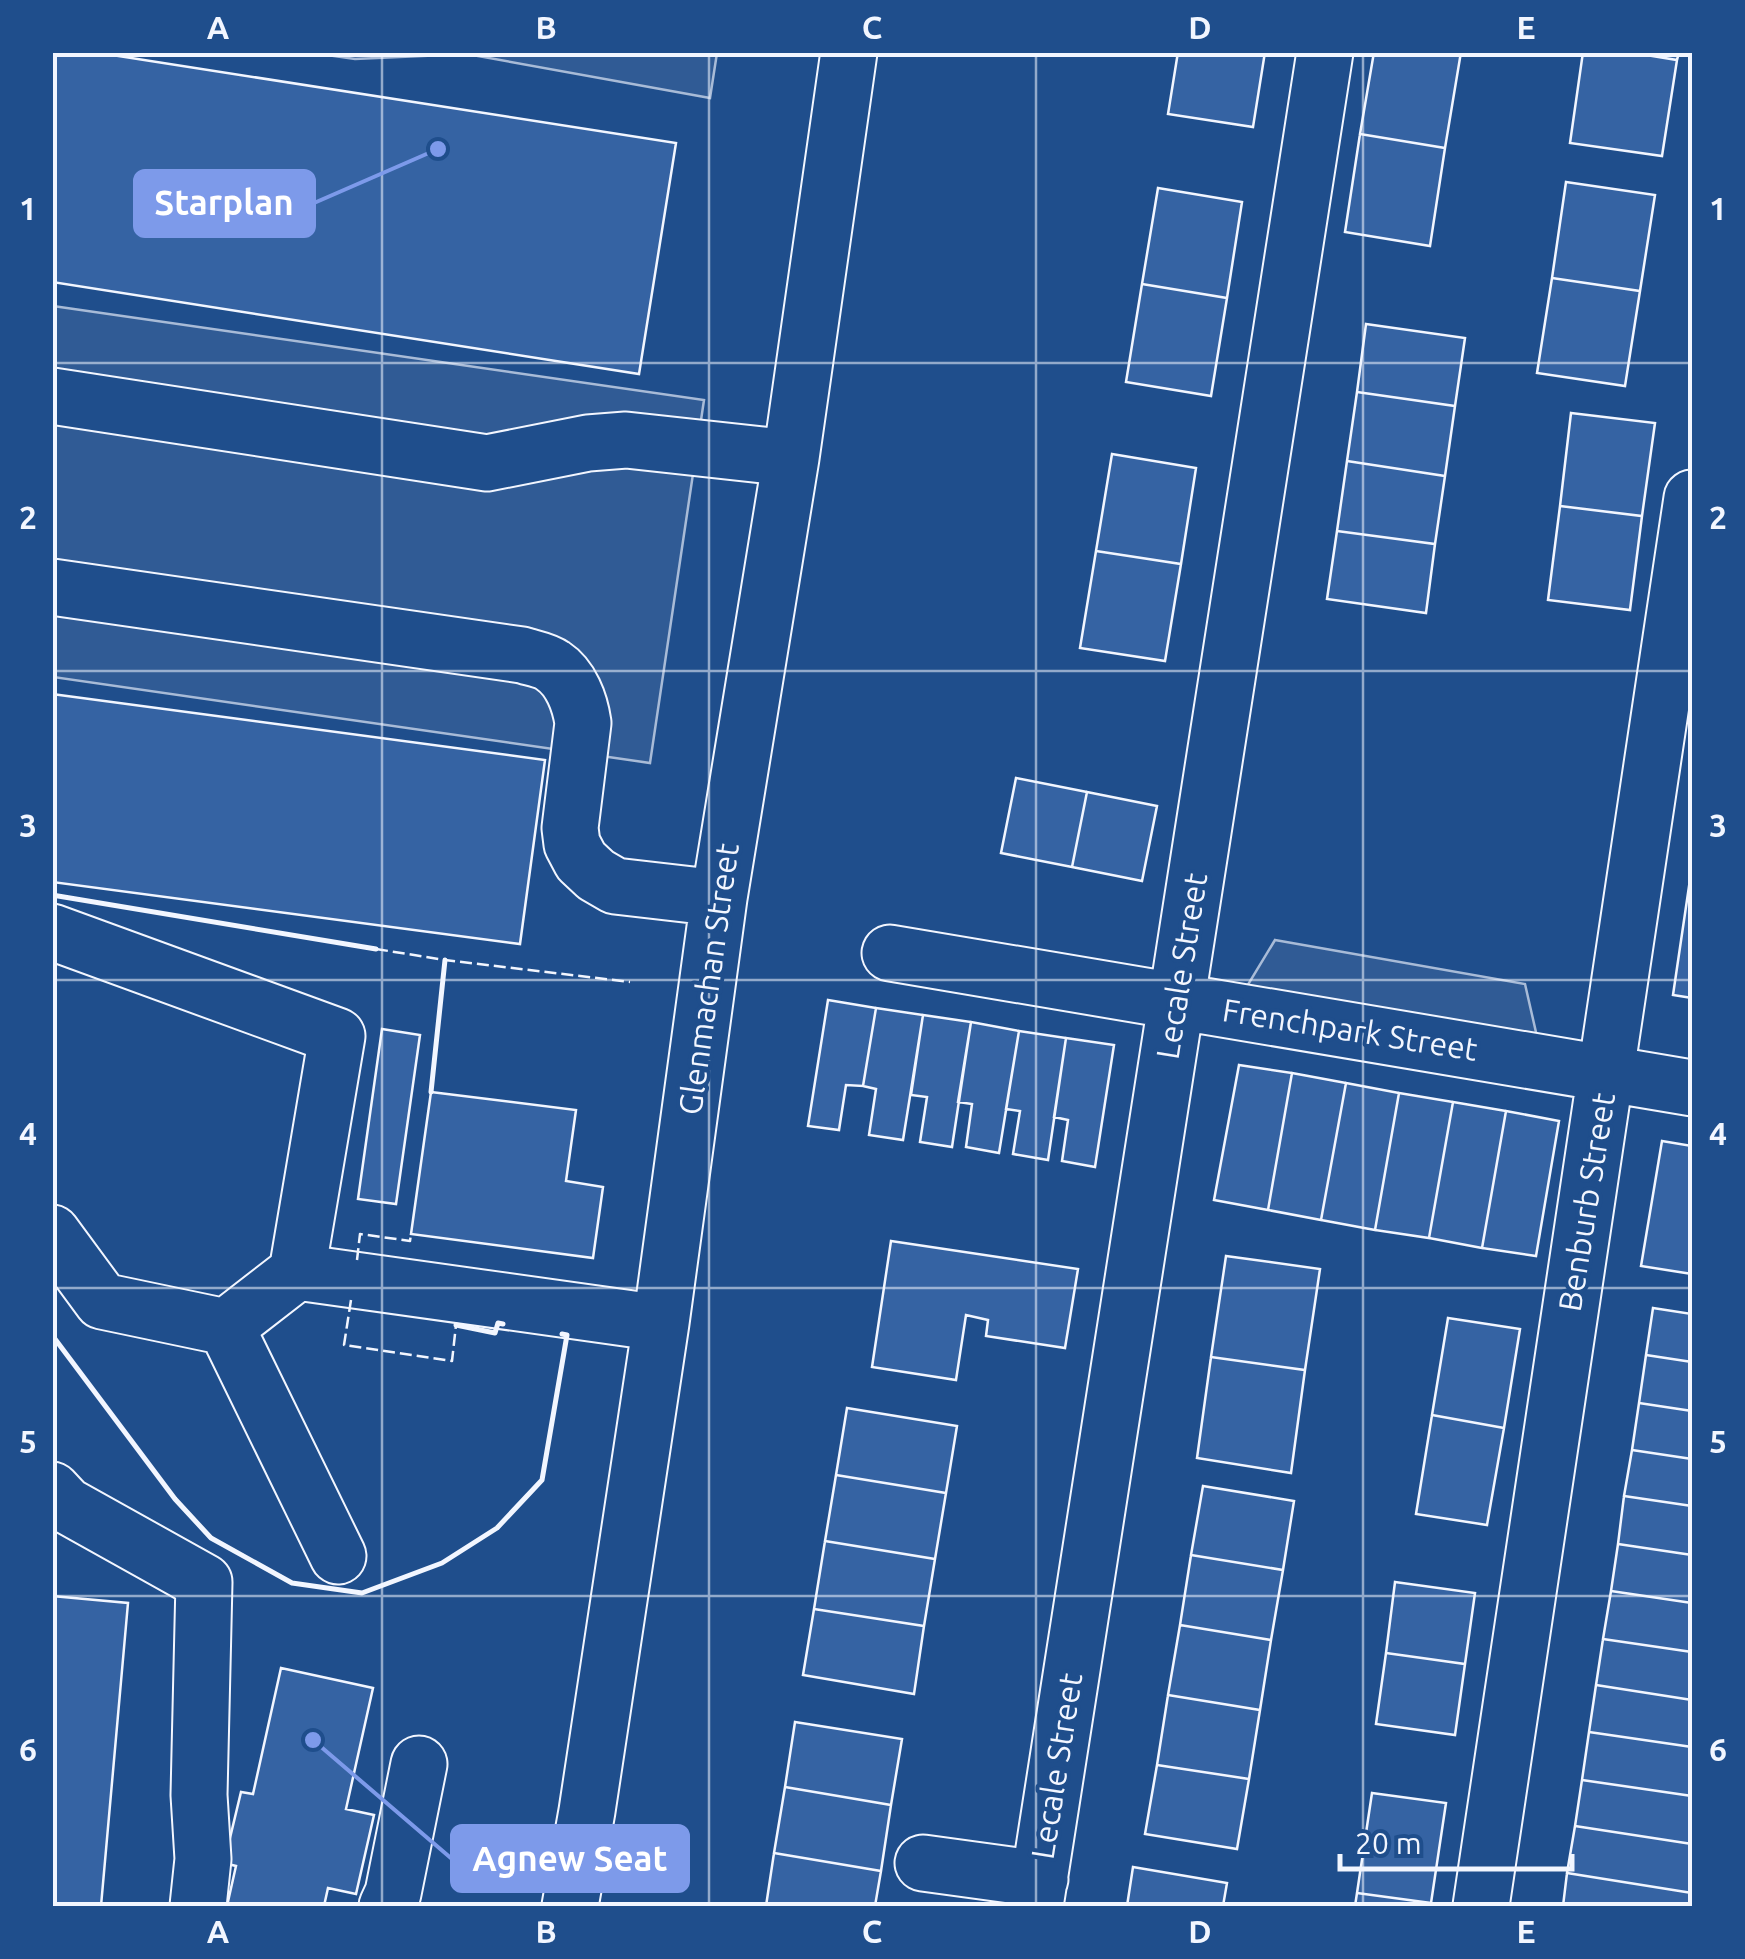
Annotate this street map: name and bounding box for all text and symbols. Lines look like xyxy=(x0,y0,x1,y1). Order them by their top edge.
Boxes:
text: A xyxy=(207,9,230,45)
text: B xyxy=(535,9,557,45)
text: C xyxy=(862,9,882,45)
text: D xyxy=(1188,9,1212,45)
text: E xyxy=(1516,9,1536,45)
callout: Starplan xyxy=(135,171,314,236)
text: Starplan xyxy=(154,182,294,222)
text: 1 xyxy=(19,190,37,226)
text: 1 xyxy=(1709,190,1727,226)
text: 2 xyxy=(19,499,37,535)
text: 2 xyxy=(1709,499,1727,535)
text: 3 xyxy=(19,807,37,843)
text: 3 xyxy=(1709,807,1727,843)
street label: Glenmachan Street xyxy=(671,840,745,1117)
street label: Lecale Street xyxy=(1149,870,1214,1061)
street label: Frenchpark Street xyxy=(1220,991,1481,1067)
street label: Benburb Street xyxy=(1551,1090,1621,1314)
text: 4 xyxy=(19,1115,37,1151)
text: 4 xyxy=(1709,1115,1727,1151)
text: 5 xyxy=(19,1423,37,1459)
text: 5 xyxy=(1709,1423,1727,1459)
street label: Lecale Street xyxy=(1024,1670,1089,1861)
text: 6 xyxy=(19,1731,37,1767)
text: 6 xyxy=(1709,1731,1727,1767)
scale bar xyxy=(1340,1809,1572,1871)
callout: Agnew Seat xyxy=(452,1826,688,1891)
text: 20 m xyxy=(1355,1826,1422,1860)
text: Agnew Seat xyxy=(472,1838,668,1878)
text: A xyxy=(207,1913,230,1949)
text: B xyxy=(535,1913,557,1949)
text: C xyxy=(862,1913,882,1949)
text: D xyxy=(1188,1913,1212,1949)
text: E xyxy=(1516,1913,1536,1949)

